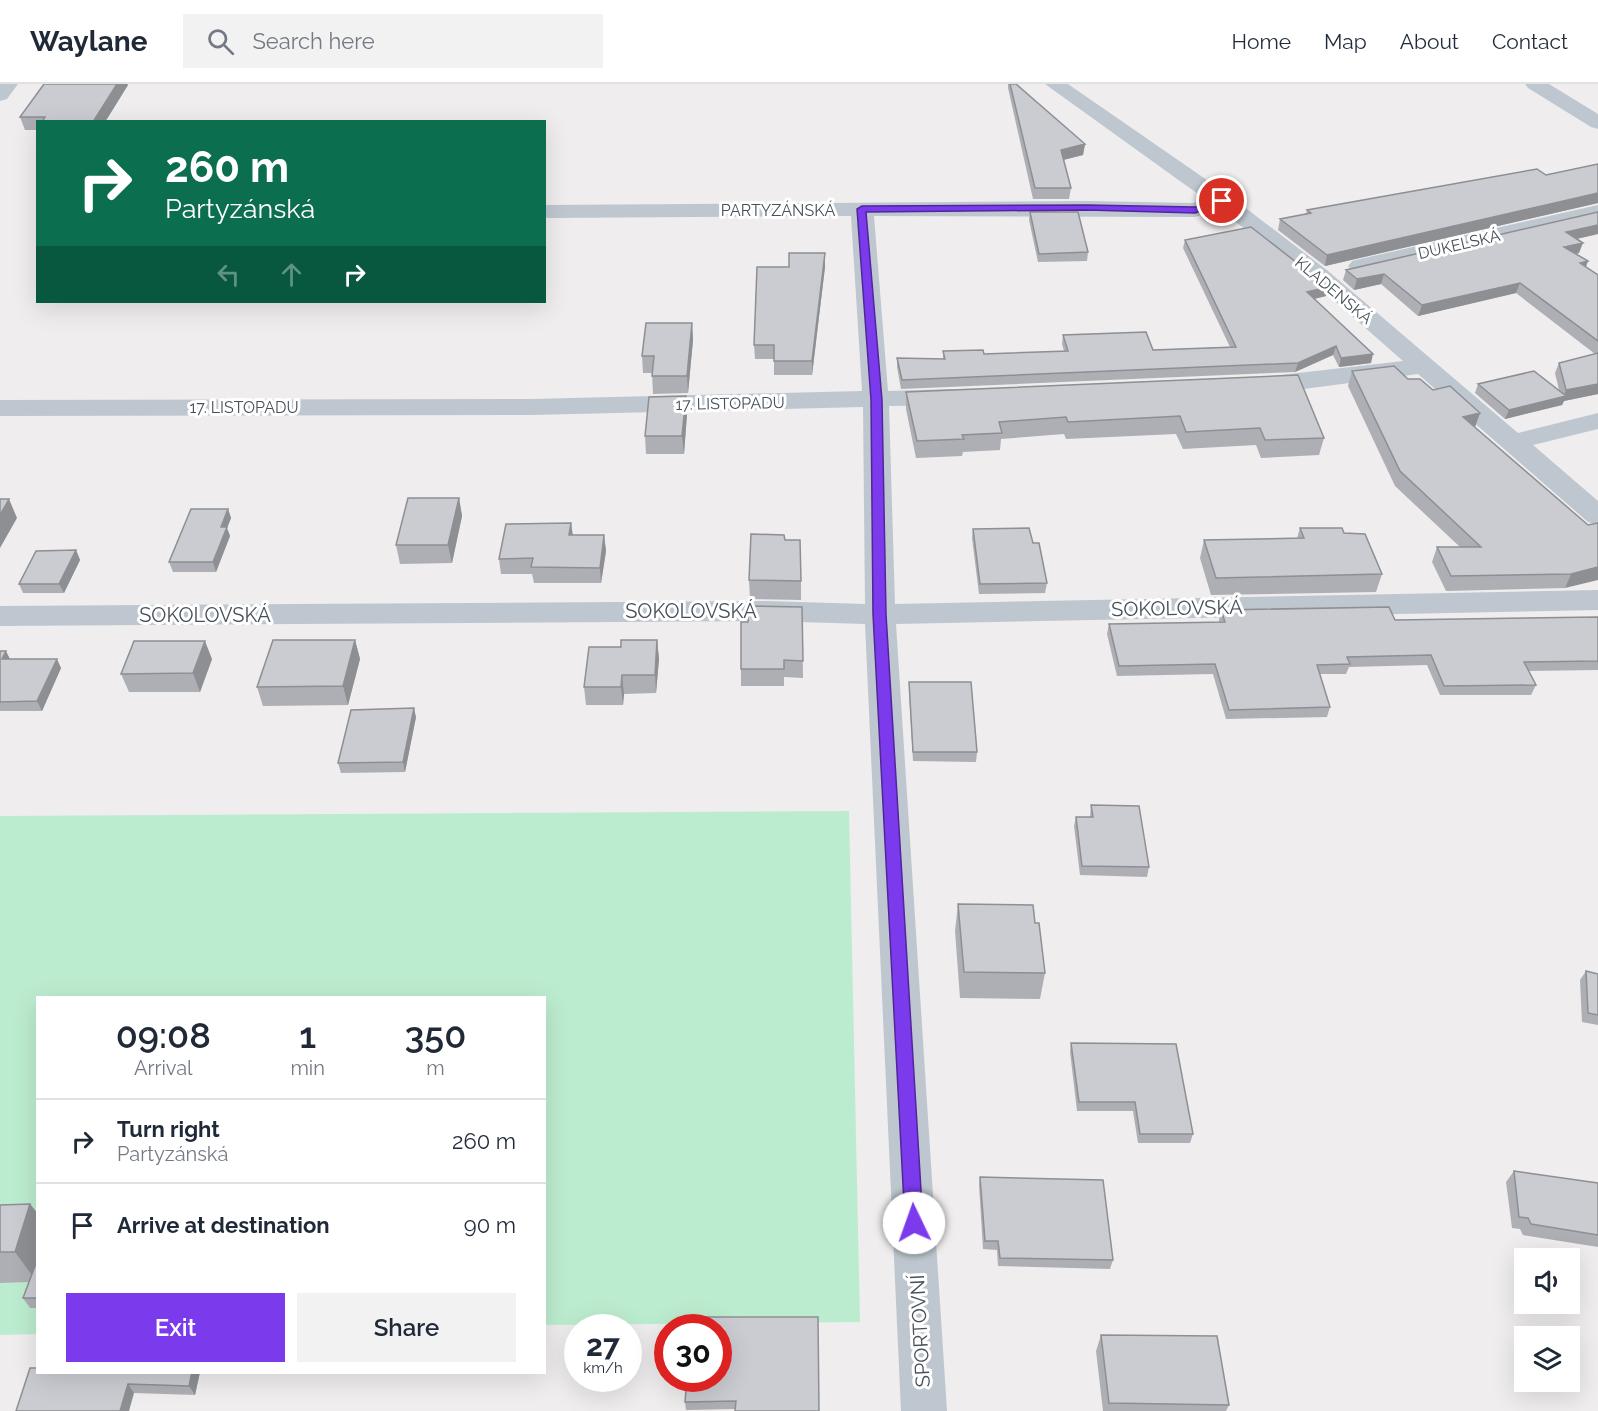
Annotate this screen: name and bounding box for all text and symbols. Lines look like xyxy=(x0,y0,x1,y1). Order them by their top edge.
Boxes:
search box xyxy=(183,14,603,68)
text: Waylane xyxy=(30,25,147,58)
icon: search xyxy=(204,25,237,58)
text: Search here xyxy=(252,28,375,54)
text: Home xyxy=(1232,29,1291,54)
text: Map xyxy=(1324,29,1367,54)
text: About xyxy=(1400,29,1459,54)
text: Contact xyxy=(1492,29,1568,54)
text: 260 m xyxy=(165,143,289,192)
icon: right xyxy=(66,144,144,222)
pin xyxy=(1196,175,1247,226)
icon: arrive xyxy=(1205,184,1238,217)
text: Partyzánská xyxy=(165,193,315,224)
street label: PARTYZÁNSKÁ xyxy=(721,200,835,220)
street label: DUKELSKÁ xyxy=(1416,225,1502,263)
street label: KLADENSKÁ xyxy=(1291,252,1377,328)
icon: left xyxy=(212,258,245,291)
icon: ahead xyxy=(275,258,308,291)
icon: right xyxy=(338,258,371,291)
street label: 17. LISTOPADU xyxy=(675,393,785,414)
street label: 17. LISTOPADU xyxy=(189,398,299,417)
street label: SOKOLOVSKÁ xyxy=(1111,595,1243,621)
street label: SOKOLOVSKÁ xyxy=(625,599,757,623)
street label: SOKOLOVSKÁ xyxy=(139,603,271,627)
text: 09:08 xyxy=(116,1014,211,1056)
text: 1 xyxy=(299,1014,316,1056)
text: 350 xyxy=(405,1014,466,1056)
text: Arrival xyxy=(134,1056,193,1080)
text: min xyxy=(290,1056,325,1080)
text: m xyxy=(426,1056,445,1080)
text: Turn right xyxy=(117,1116,220,1142)
icon: right xyxy=(66,1125,99,1158)
text: 260 m xyxy=(452,1128,516,1154)
text: Partyzánská xyxy=(117,1142,228,1166)
position arrow xyxy=(882,1191,946,1255)
icon: arrive xyxy=(66,1209,99,1242)
text: Arrive at destination xyxy=(117,1212,330,1238)
text: 90 m xyxy=(464,1212,516,1238)
map controls xyxy=(1514,1248,1580,1392)
button: sound xyxy=(1514,1248,1580,1314)
street label: SPORTOVNÍ xyxy=(905,1274,935,1388)
button: Exit xyxy=(66,1293,285,1362)
button: Share xyxy=(297,1293,516,1362)
speed limit sign: 30 xyxy=(654,1314,732,1392)
button: layers xyxy=(1514,1326,1580,1392)
text: 27 xyxy=(586,1328,620,1363)
text: km/h xyxy=(583,1359,623,1377)

